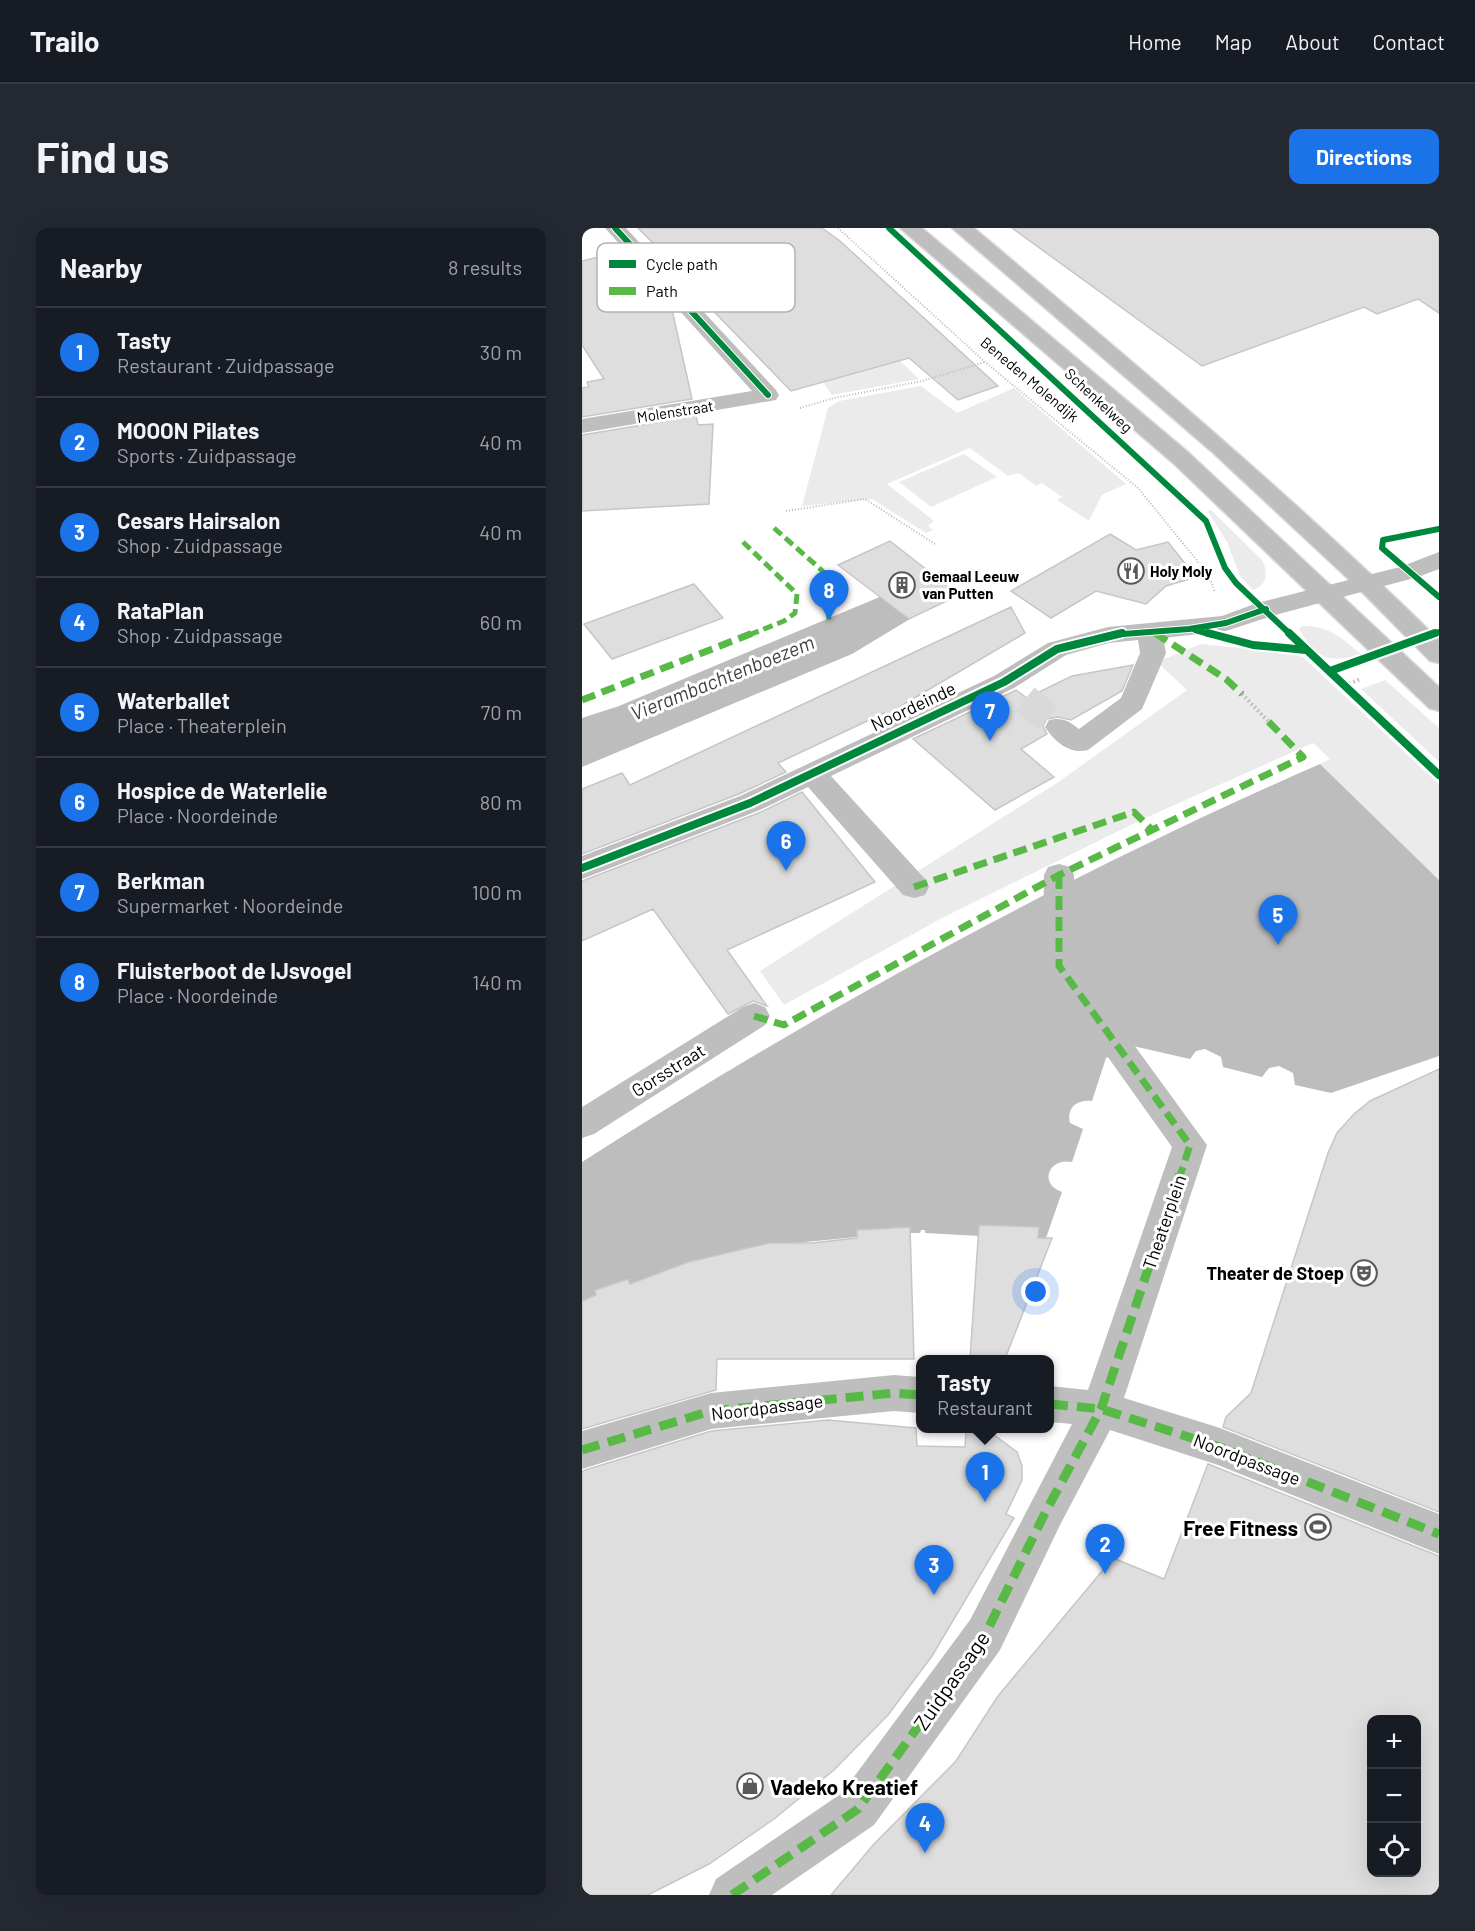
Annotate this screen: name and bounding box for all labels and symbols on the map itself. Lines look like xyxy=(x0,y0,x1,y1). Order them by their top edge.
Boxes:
legend xyxy=(597,243,795,312)
text: Cycle path xyxy=(646,254,718,273)
text: Path xyxy=(646,281,678,300)
street label: Beneden Molendijk xyxy=(977,333,1083,425)
street label: Schenkelweg xyxy=(1061,364,1137,436)
street label: Molenstraat xyxy=(635,396,715,426)
restaurant icon: Holy Moly xyxy=(1116,556,1146,586)
place label: Holy Moly xyxy=(1150,562,1213,580)
place label: Gemaal Leeuw van Putten xyxy=(922,567,1020,602)
pin: 8 xyxy=(810,570,848,620)
building icon: Gemaal Leeuw van Putten xyxy=(887,570,917,600)
water label: Vierambachtenboezem xyxy=(627,629,817,725)
street label: Noordeinde xyxy=(867,677,959,735)
pin: 7 xyxy=(970,692,1010,741)
pin: 6 xyxy=(766,822,806,871)
pin: 5 xyxy=(1258,896,1298,945)
street label: Gorsstraat xyxy=(627,1039,709,1101)
street label: Theaterplein xyxy=(1138,1172,1190,1272)
theatre icon: Theater de Stoep xyxy=(1349,1258,1379,1288)
place label: Theater de Stoep xyxy=(1206,1262,1344,1284)
your location xyxy=(1021,1277,1050,1306)
street label: Noordpassage xyxy=(710,1389,824,1425)
street label: Noordpassage xyxy=(1190,1429,1304,1489)
pin: 1 xyxy=(966,1452,1004,1502)
sports icon: Free Fitness xyxy=(1303,1512,1333,1542)
place label: Free Fitness xyxy=(1183,1515,1298,1540)
pin: 2 xyxy=(1086,1524,1124,1574)
pin: 3 xyxy=(914,1546,954,1595)
street label: Zuidpassage xyxy=(908,1626,994,1734)
shop icon: Vadeko Kreatief xyxy=(735,1771,765,1801)
place label: Vadeko Kreatief xyxy=(770,1774,918,1799)
pin: 4 xyxy=(906,1804,944,1853)

